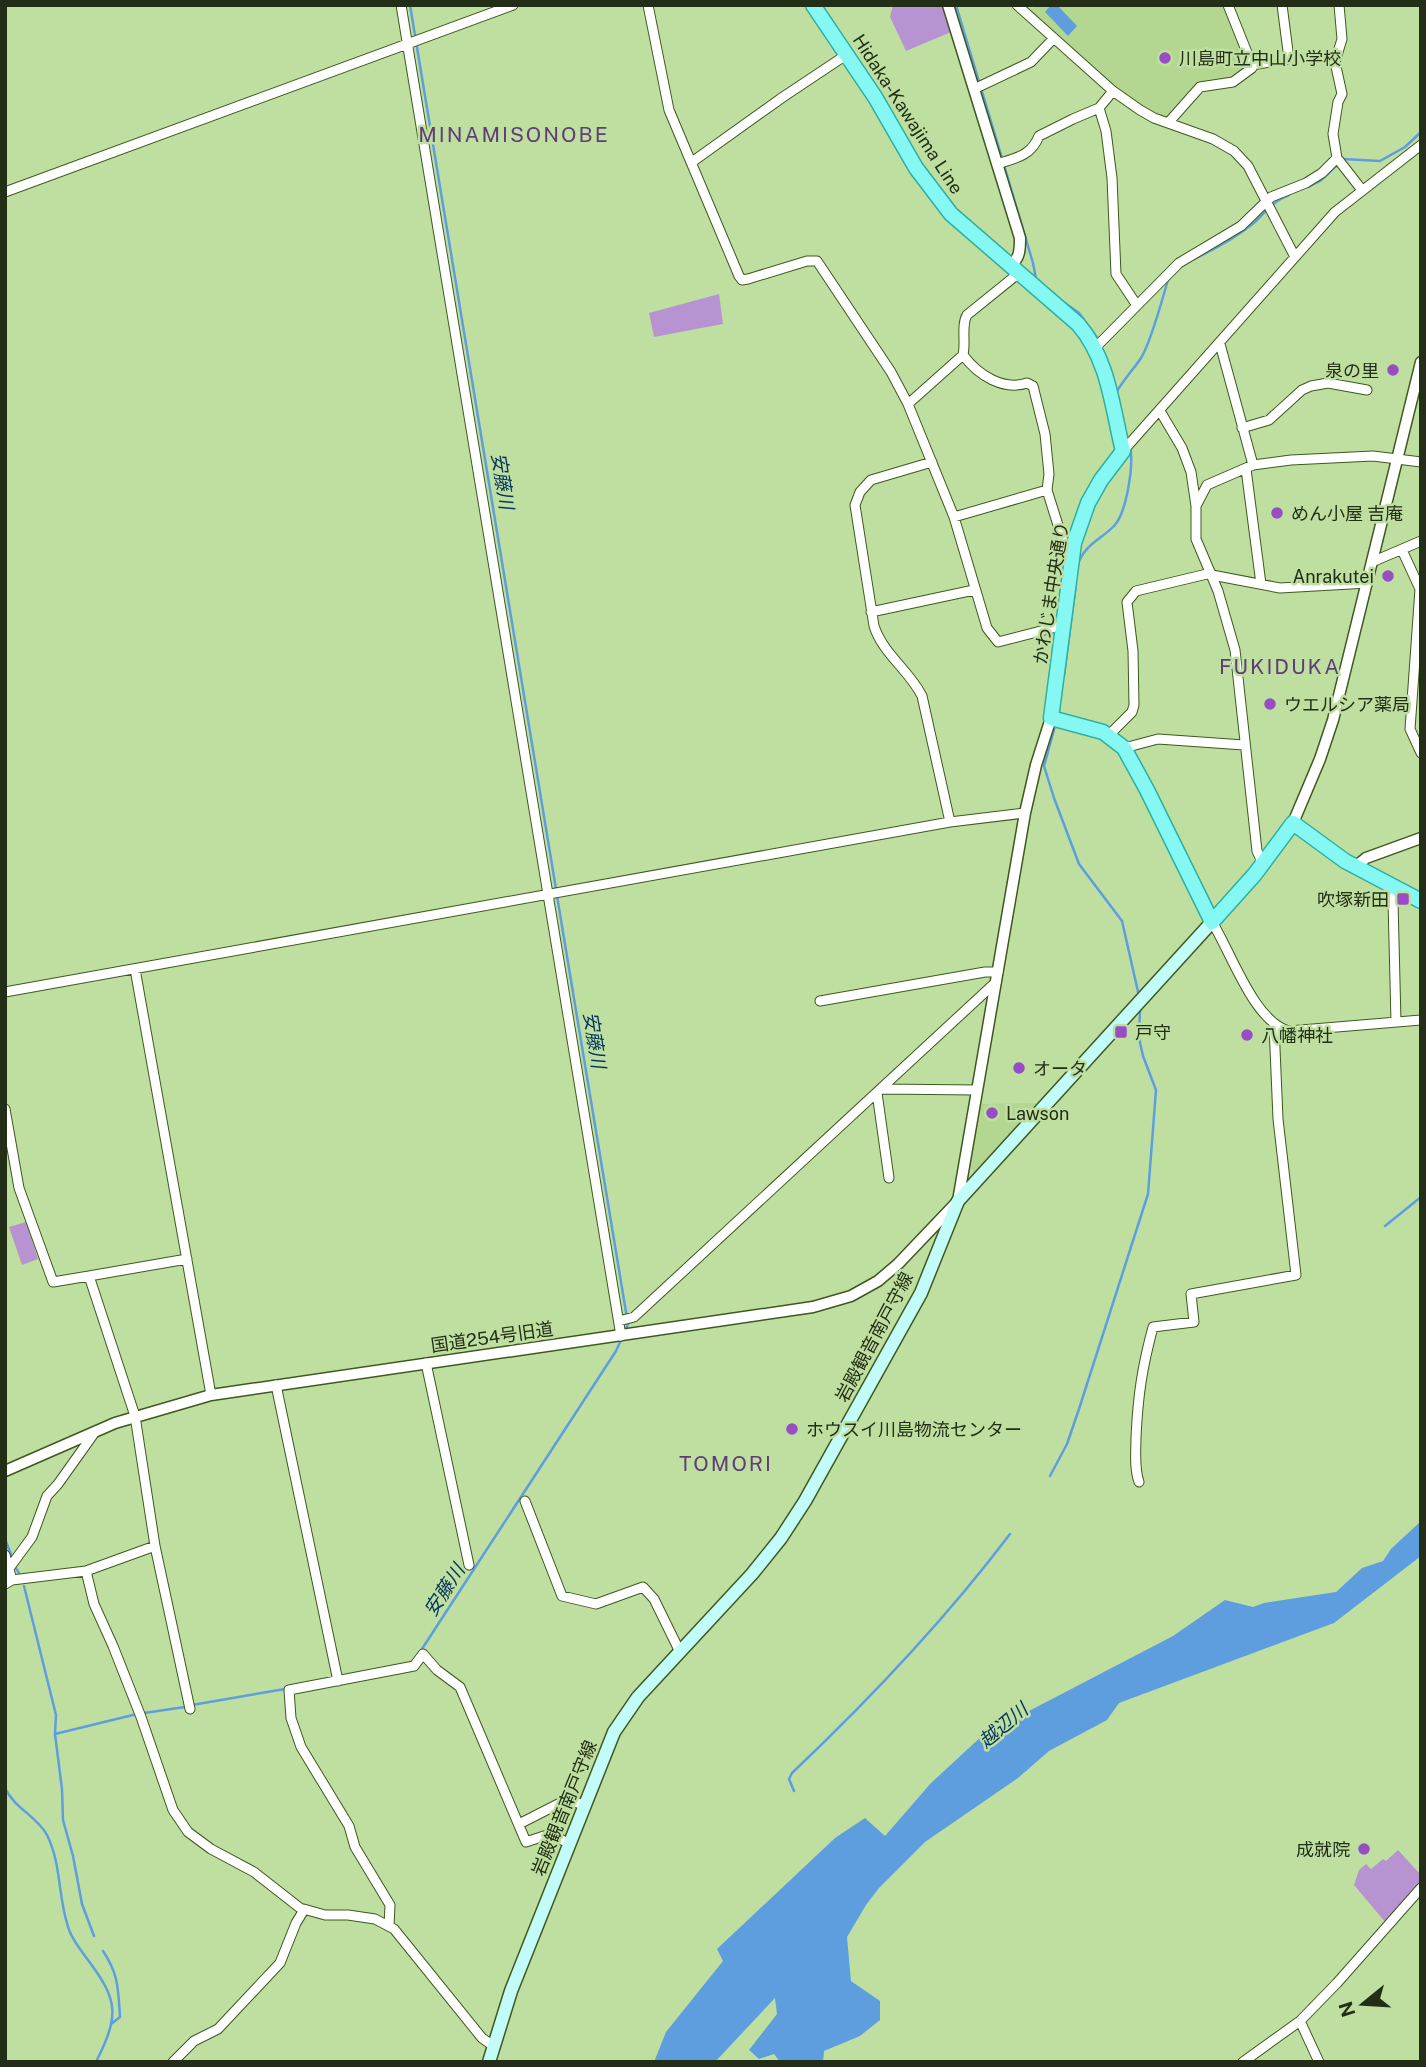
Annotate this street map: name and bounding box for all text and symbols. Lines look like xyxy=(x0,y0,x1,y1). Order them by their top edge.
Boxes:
street label: Hidaka-Kawajima Line xyxy=(849,30,967,198)
place label: 川島町立中山小学校 xyxy=(1179,48,1341,69)
marker: 川島町立中山小学校 xyxy=(1157,50,1173,66)
district label: MINAMISONOBE xyxy=(418,122,610,147)
place label: 泉の里 xyxy=(1325,360,1379,381)
marker: 泉の里 xyxy=(1385,362,1401,378)
water label: 安藤川 xyxy=(488,451,519,513)
place label: めん小屋 吉庵 xyxy=(1291,503,1403,524)
marker: めん小屋 吉庵 xyxy=(1269,505,1285,521)
street label: かわじま中央通り xyxy=(1029,520,1073,666)
place label: Anrakutei xyxy=(1292,566,1374,587)
marker: Anrakutei xyxy=(1380,568,1396,584)
district label: FUKIDUKA xyxy=(1219,654,1341,679)
place label: ウエルシア薬局 xyxy=(1284,694,1410,715)
marker: ウエルシア薬局 xyxy=(1262,696,1278,712)
place label: 吹塚新田 xyxy=(1317,889,1389,910)
marker: 吹塚新田 xyxy=(1395,891,1411,907)
water label: 安藤川 xyxy=(580,1010,611,1072)
place label: 戸守 xyxy=(1135,1022,1171,1043)
marker: 戸守 xyxy=(1113,1024,1129,1040)
place label: 八幡神社 xyxy=(1261,1025,1333,1046)
marker: 八幡神社 xyxy=(1239,1027,1255,1043)
place label: オータ xyxy=(1033,1058,1087,1079)
marker: オータ xyxy=(1011,1060,1027,1076)
place label: Lawson xyxy=(1006,1103,1069,1124)
marker: Lawson xyxy=(984,1105,1000,1121)
street label: 岩殿観音南戸守線 xyxy=(831,1268,917,1406)
street label: 国道254号旧道 xyxy=(429,1318,555,1356)
place label: ホウスイ川島物流センター xyxy=(806,1419,1022,1440)
marker: ホウスイ川島物流センター xyxy=(784,1421,800,1437)
district label: TOMORI xyxy=(679,1451,773,1476)
water label: 安藤川 xyxy=(419,1558,470,1620)
water label: 越辺川 xyxy=(974,1697,1033,1752)
street label: 岩殿観音南戸守線 xyxy=(527,1737,601,1879)
place label: 成就院 xyxy=(1296,1839,1350,1860)
marker: 成就院 xyxy=(1356,1841,1372,1857)
north arrow xyxy=(1328,1969,1398,2039)
text: N xyxy=(1334,1999,1360,2020)

